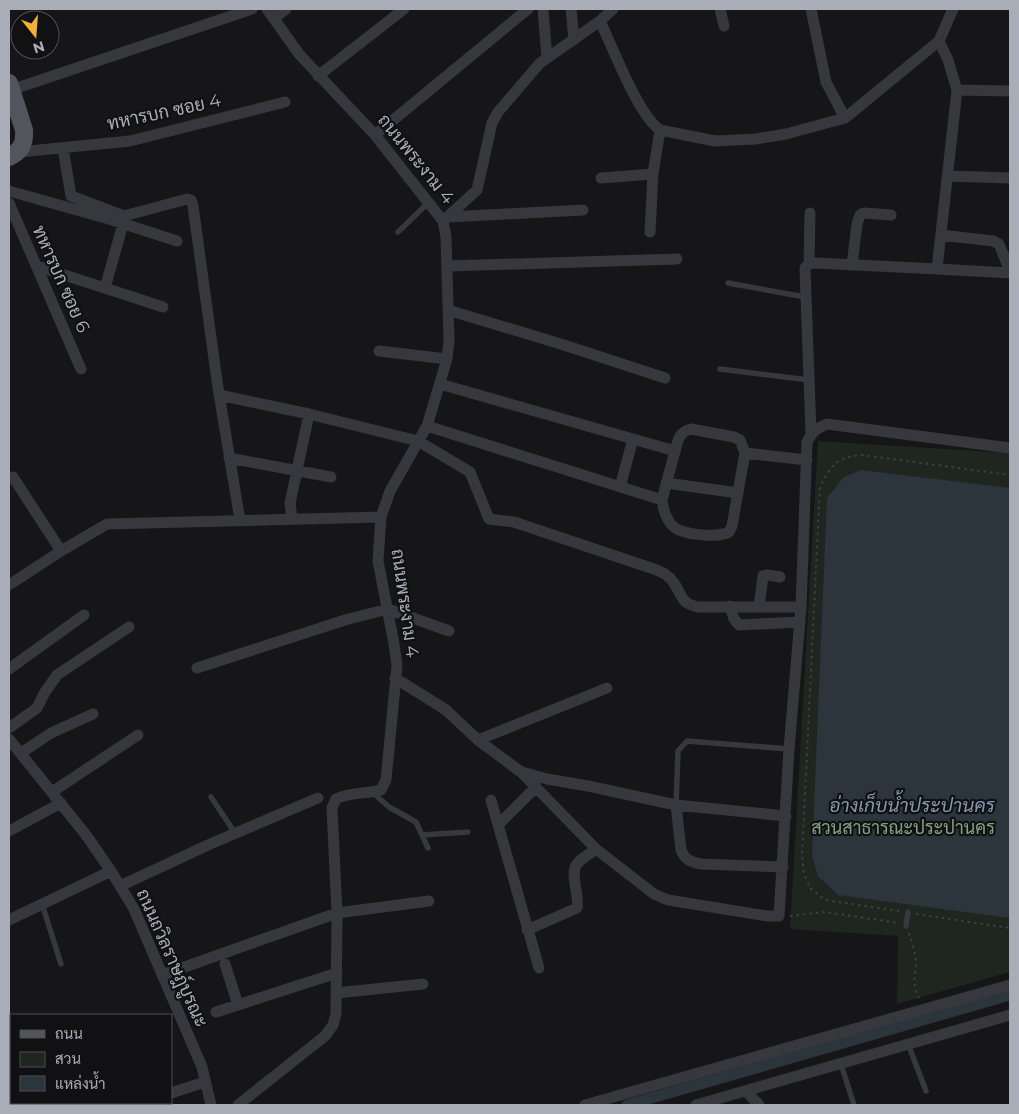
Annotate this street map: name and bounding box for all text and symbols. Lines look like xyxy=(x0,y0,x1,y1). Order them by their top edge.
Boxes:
north arrow xyxy=(10,10,60,60)
text: N xyxy=(31,37,47,58)
street label: ทหารบก ซอย 4 xyxy=(105,89,223,135)
street label: ถนนพระงาม 4 xyxy=(373,110,459,208)
street label: ทหารบก ซอย 6 xyxy=(28,222,94,336)
street label: ถนนพระงาม 4 xyxy=(387,547,424,659)
water label: อ่างเก็บน้ำประปานคร xyxy=(829,790,996,817)
park label: สวนสาธารณะประปานคร xyxy=(811,817,995,839)
street label: ถนนถวิลราษฎ์บูรณะ xyxy=(130,885,214,1031)
legend xyxy=(10,1014,172,1104)
text: ถนน xyxy=(55,1024,83,1043)
text: สวน xyxy=(55,1049,81,1068)
text: แหล่งน้ำ xyxy=(55,1071,106,1093)

